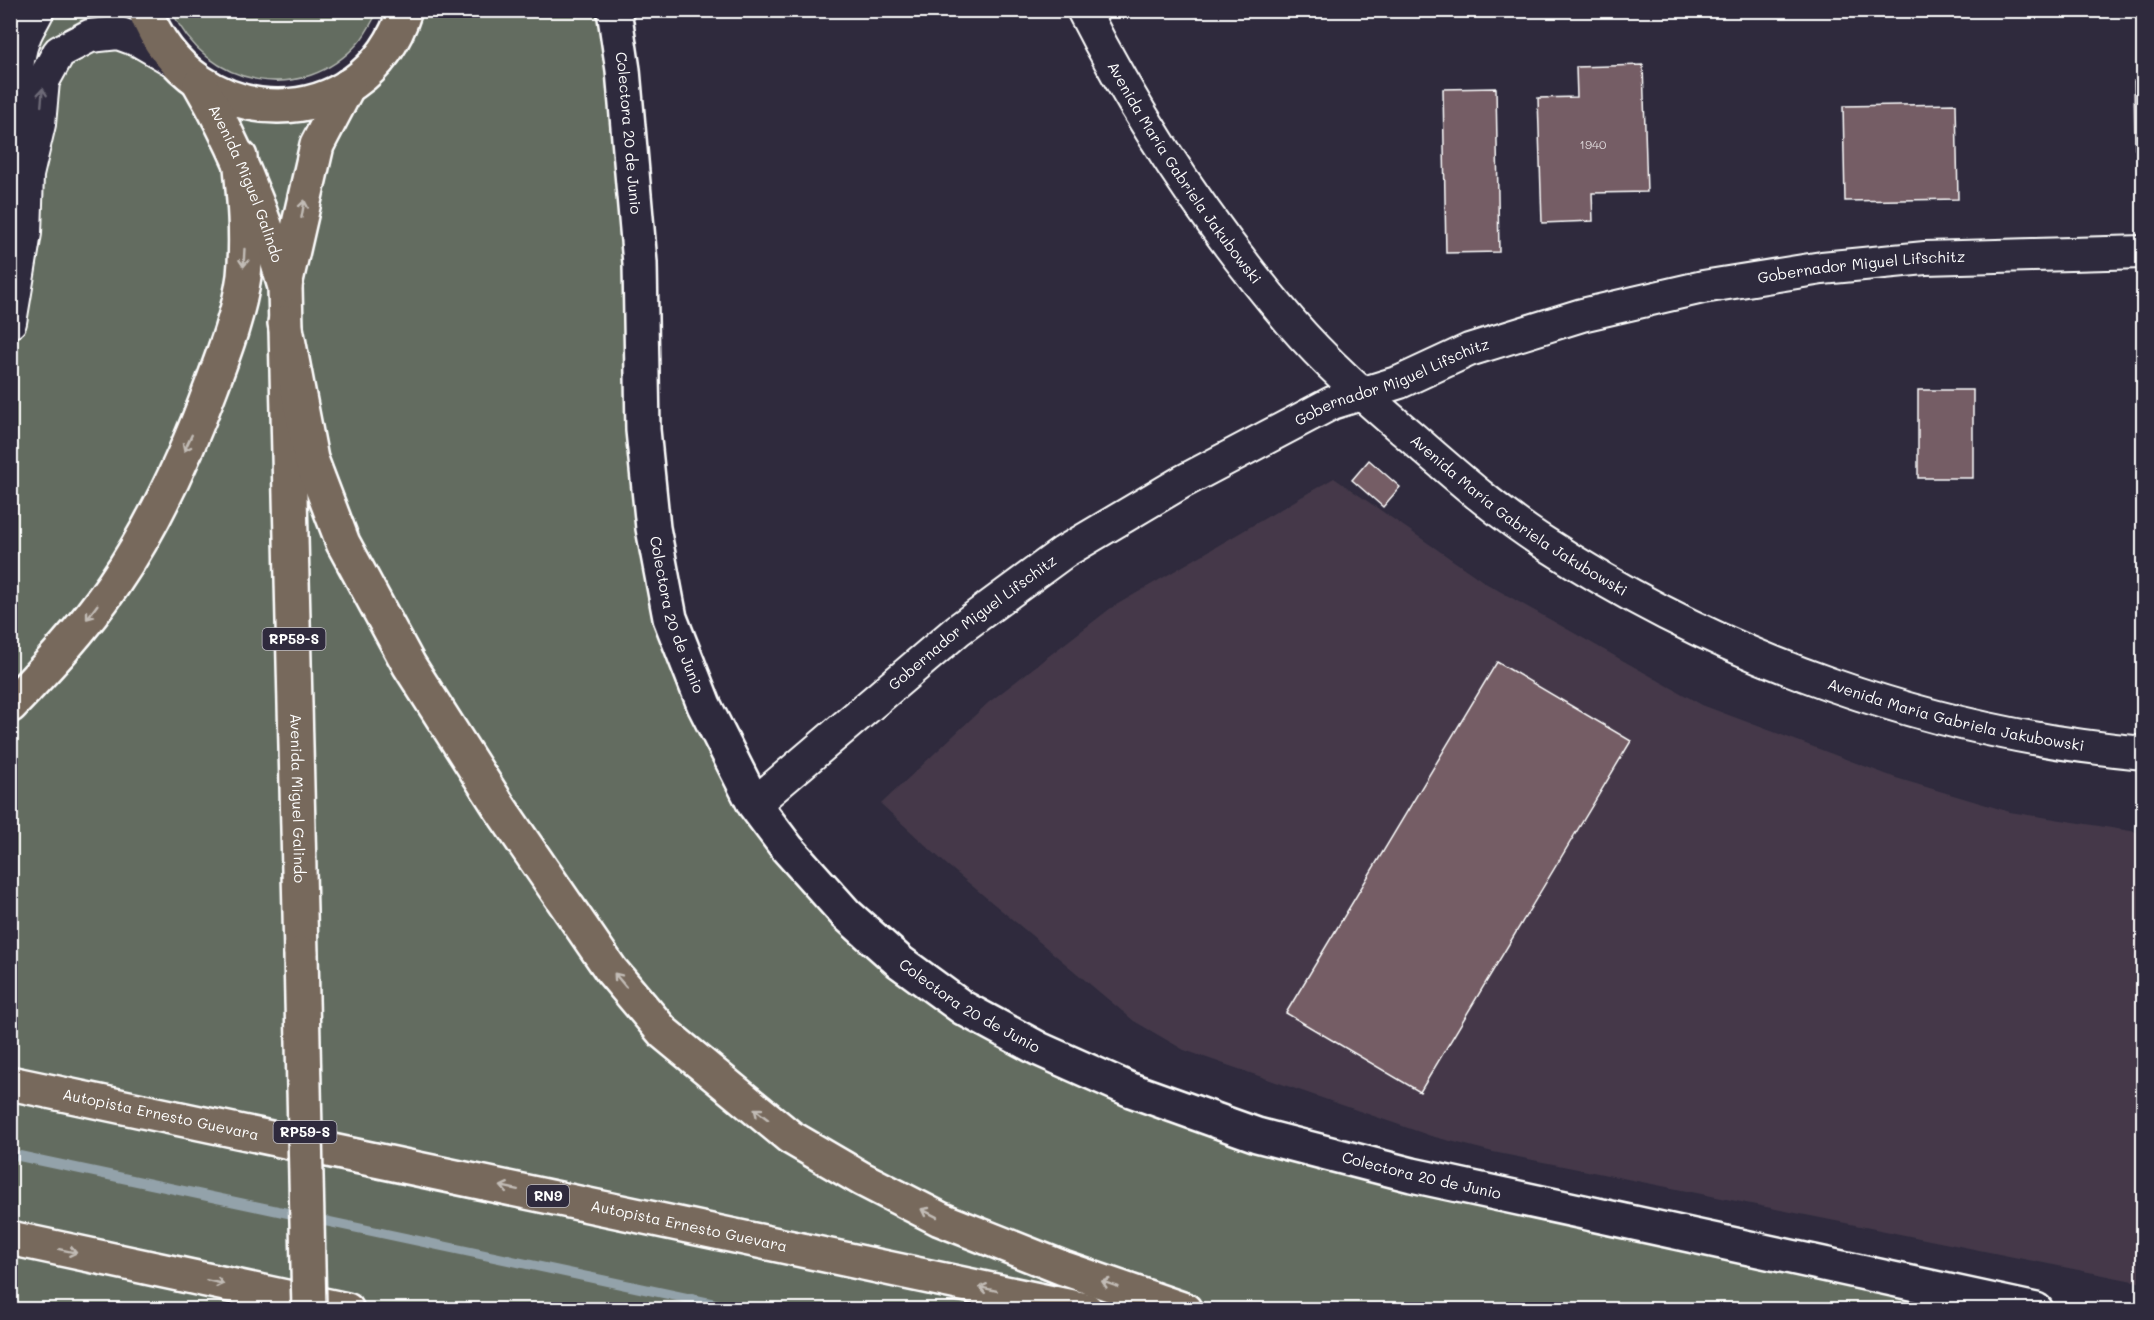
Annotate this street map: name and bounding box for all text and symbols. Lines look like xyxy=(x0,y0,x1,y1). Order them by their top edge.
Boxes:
street label: Colectora 20 de Junio xyxy=(611,50,647,215)
street label: Avenida María Gabriela Jakubowski xyxy=(1103,58,1266,288)
one-way arrow xyxy=(37,87,48,107)
street label: Avenida Miguel Galindo xyxy=(204,101,288,265)
house number: 1940 xyxy=(1580,136,1607,152)
one-way arrow xyxy=(298,200,309,220)
street label: Gobernador Miguel Lifschitz xyxy=(1756,246,1965,287)
one-way arrow xyxy=(239,247,250,267)
street label: Gobernador Miguel Lifschitz xyxy=(1291,333,1491,430)
street label: Avenida María Gabriela Jakubowski xyxy=(1407,430,1631,600)
one-way arrow xyxy=(182,434,194,452)
street label: Colectora 20 de Junio xyxy=(646,534,709,696)
street label: Gobernador Miguel Lifschitz xyxy=(884,550,1060,694)
one-way arrow xyxy=(86,604,99,620)
road number: RP59-S xyxy=(262,628,326,650)
street label: Avenida María Gabriela Jakubowski xyxy=(1825,673,2085,755)
street label: Avenida Miguel Galindo xyxy=(286,713,310,883)
street label: Colectora 20 de Junio xyxy=(895,954,1044,1057)
one-way arrow xyxy=(613,973,627,988)
street label: Autopista Ernesto Guevara xyxy=(61,1083,261,1144)
one-way arrow xyxy=(753,1108,769,1121)
road number: RP59-S xyxy=(274,1121,336,1143)
street label: Colectora 20 de Junio xyxy=(1340,1146,1503,1203)
one-way arrow xyxy=(500,1182,520,1193)
road number: RN9 xyxy=(527,1185,569,1207)
street label: Autopista Ernesto Guevara xyxy=(589,1195,789,1256)
one-way arrow xyxy=(920,1207,938,1218)
one-way arrow xyxy=(58,1245,77,1257)
one-way arrow xyxy=(205,1276,224,1288)
one-way arrow xyxy=(1101,1278,1120,1289)
one-way arrow xyxy=(979,1283,998,1294)

